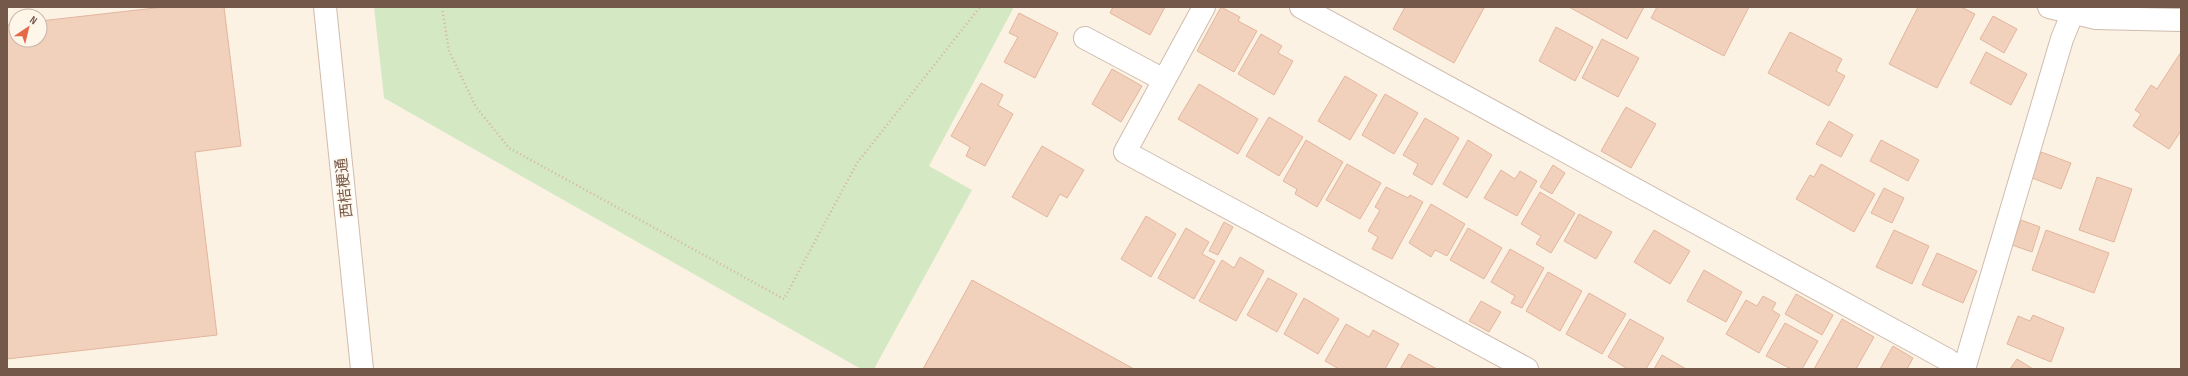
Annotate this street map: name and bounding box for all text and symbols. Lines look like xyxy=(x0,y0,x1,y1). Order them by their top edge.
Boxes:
north arrow xyxy=(8,8,48,48)
text: N xyxy=(27,13,40,27)
street label: 西桔梗通 xyxy=(332,157,357,219)

